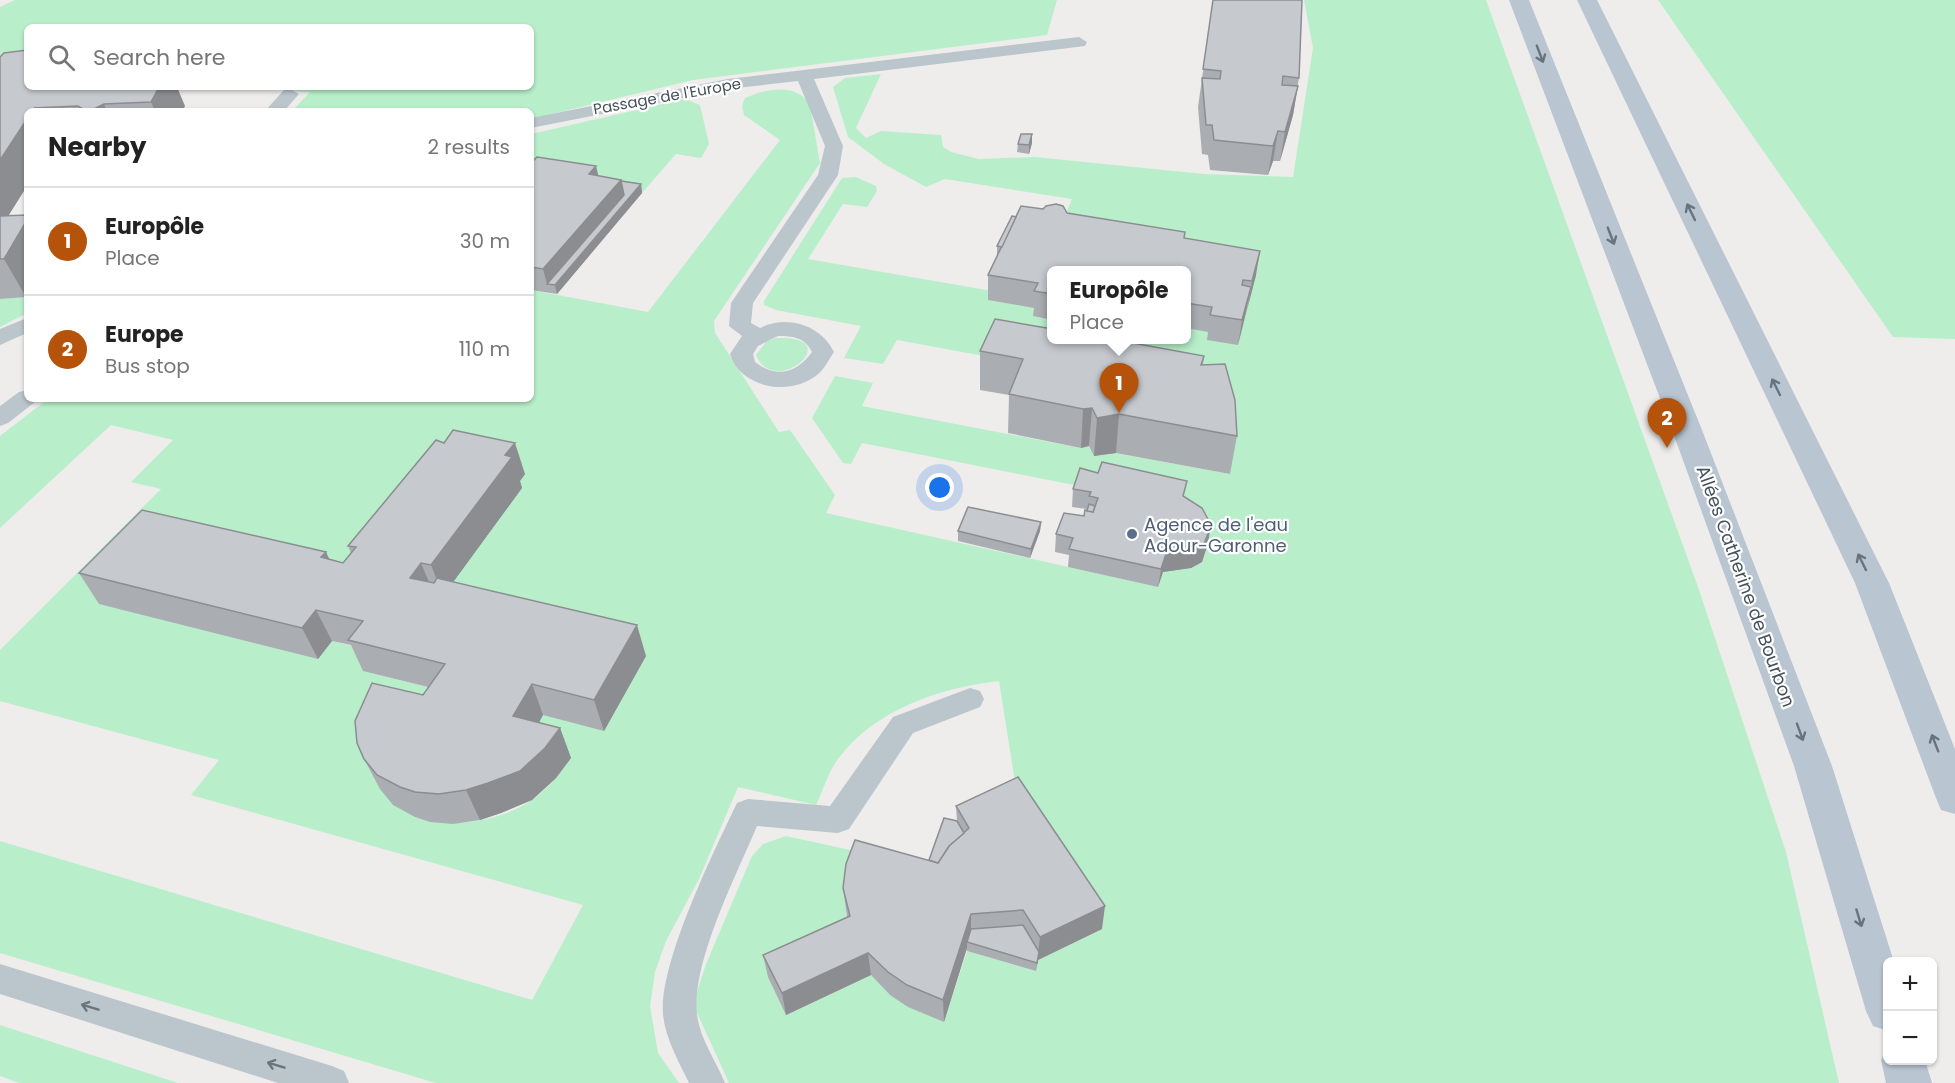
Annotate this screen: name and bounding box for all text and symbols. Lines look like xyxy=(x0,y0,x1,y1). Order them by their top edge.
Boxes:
search box xyxy=(24,24,534,90)
icon: search xyxy=(45,41,78,74)
text: Search here xyxy=(93,42,226,73)
one-way arrow xyxy=(1535,45,1546,63)
street label: Passage de l'Europe xyxy=(592,73,742,119)
text: Nearby xyxy=(48,129,146,165)
text: 2 results xyxy=(427,133,510,161)
one-way arrow xyxy=(1684,203,1696,221)
text: Europôle xyxy=(105,211,204,242)
one-way arrow xyxy=(1606,226,1617,245)
text: 1 xyxy=(64,227,71,255)
text: 30 m xyxy=(460,227,510,255)
text: Place xyxy=(105,244,160,272)
popup xyxy=(1047,266,1191,344)
text: Europôle xyxy=(1069,275,1169,306)
text: Place xyxy=(1069,308,1124,336)
text: Europe xyxy=(105,319,184,350)
text: 2 xyxy=(62,335,73,363)
text: 110 m xyxy=(459,335,510,363)
text: Bus stop xyxy=(105,352,190,380)
pin: 1 xyxy=(1100,364,1138,413)
one-way arrow xyxy=(1770,379,1782,397)
pin: 2 xyxy=(1648,398,1686,448)
street label: Allées Catherine de Bourbon xyxy=(1691,462,1801,710)
your location xyxy=(925,473,954,502)
place label: Agence de l'eau Adour-Garonne xyxy=(1144,512,1288,558)
marker: Agence de l'eau Adour-Garonne xyxy=(1125,527,1139,541)
one-way arrow xyxy=(1855,554,1867,572)
one-way arrow xyxy=(1796,722,1807,741)
one-way arrow xyxy=(1929,734,1940,753)
one-way arrow xyxy=(1854,908,1865,927)
map controls xyxy=(1883,957,1937,1065)
button: + xyxy=(1883,957,1937,1011)
one-way arrow xyxy=(81,1001,100,1012)
button: − xyxy=(1883,1011,1937,1065)
one-way arrow xyxy=(267,1059,286,1070)

